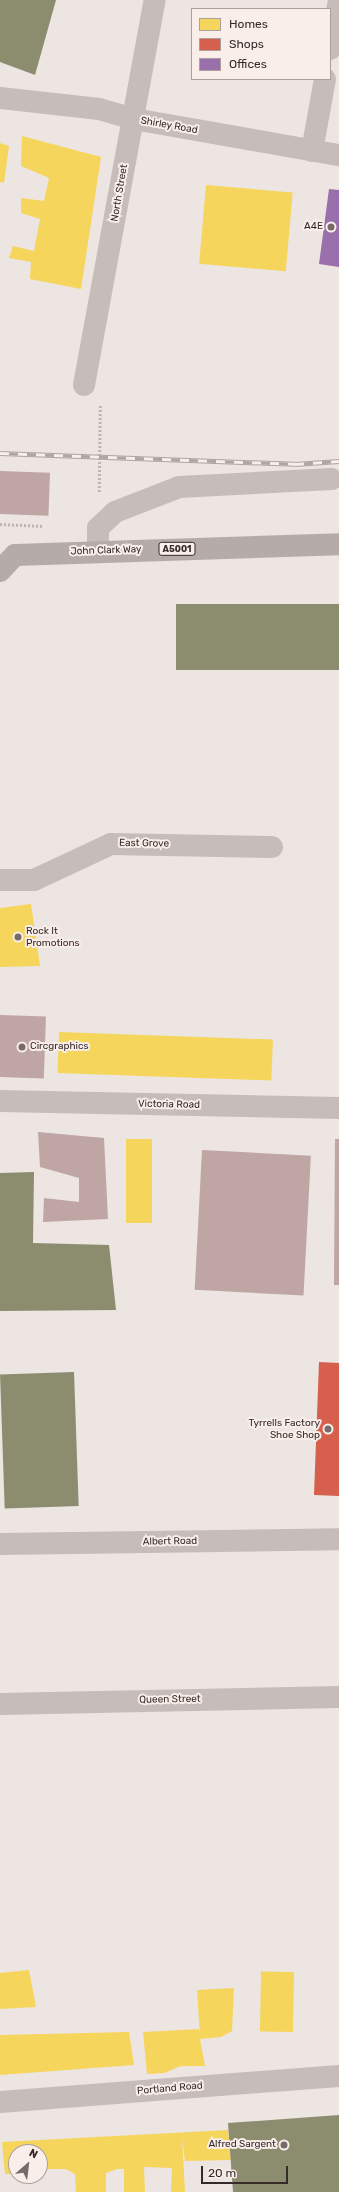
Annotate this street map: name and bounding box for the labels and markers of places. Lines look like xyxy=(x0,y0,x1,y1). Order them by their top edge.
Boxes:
place label: A4E xyxy=(304,221,323,233)
marker: A4E xyxy=(326,222,336,232)
place label: Rock It Promotions xyxy=(26,925,80,948)
marker: Rock It Promotions xyxy=(13,932,23,942)
place label: Circgraphics xyxy=(30,1041,89,1053)
marker: Circgraphics xyxy=(17,1042,27,1052)
place label: Tyrrells Factory Shoe Shop xyxy=(248,1417,320,1440)
marker: Tyrrells Factory Shoe Shop xyxy=(323,1424,333,1434)
place label: Alfred Sargent xyxy=(208,2139,276,2151)
marker: Alfred Sargent xyxy=(279,2140,289,2150)

